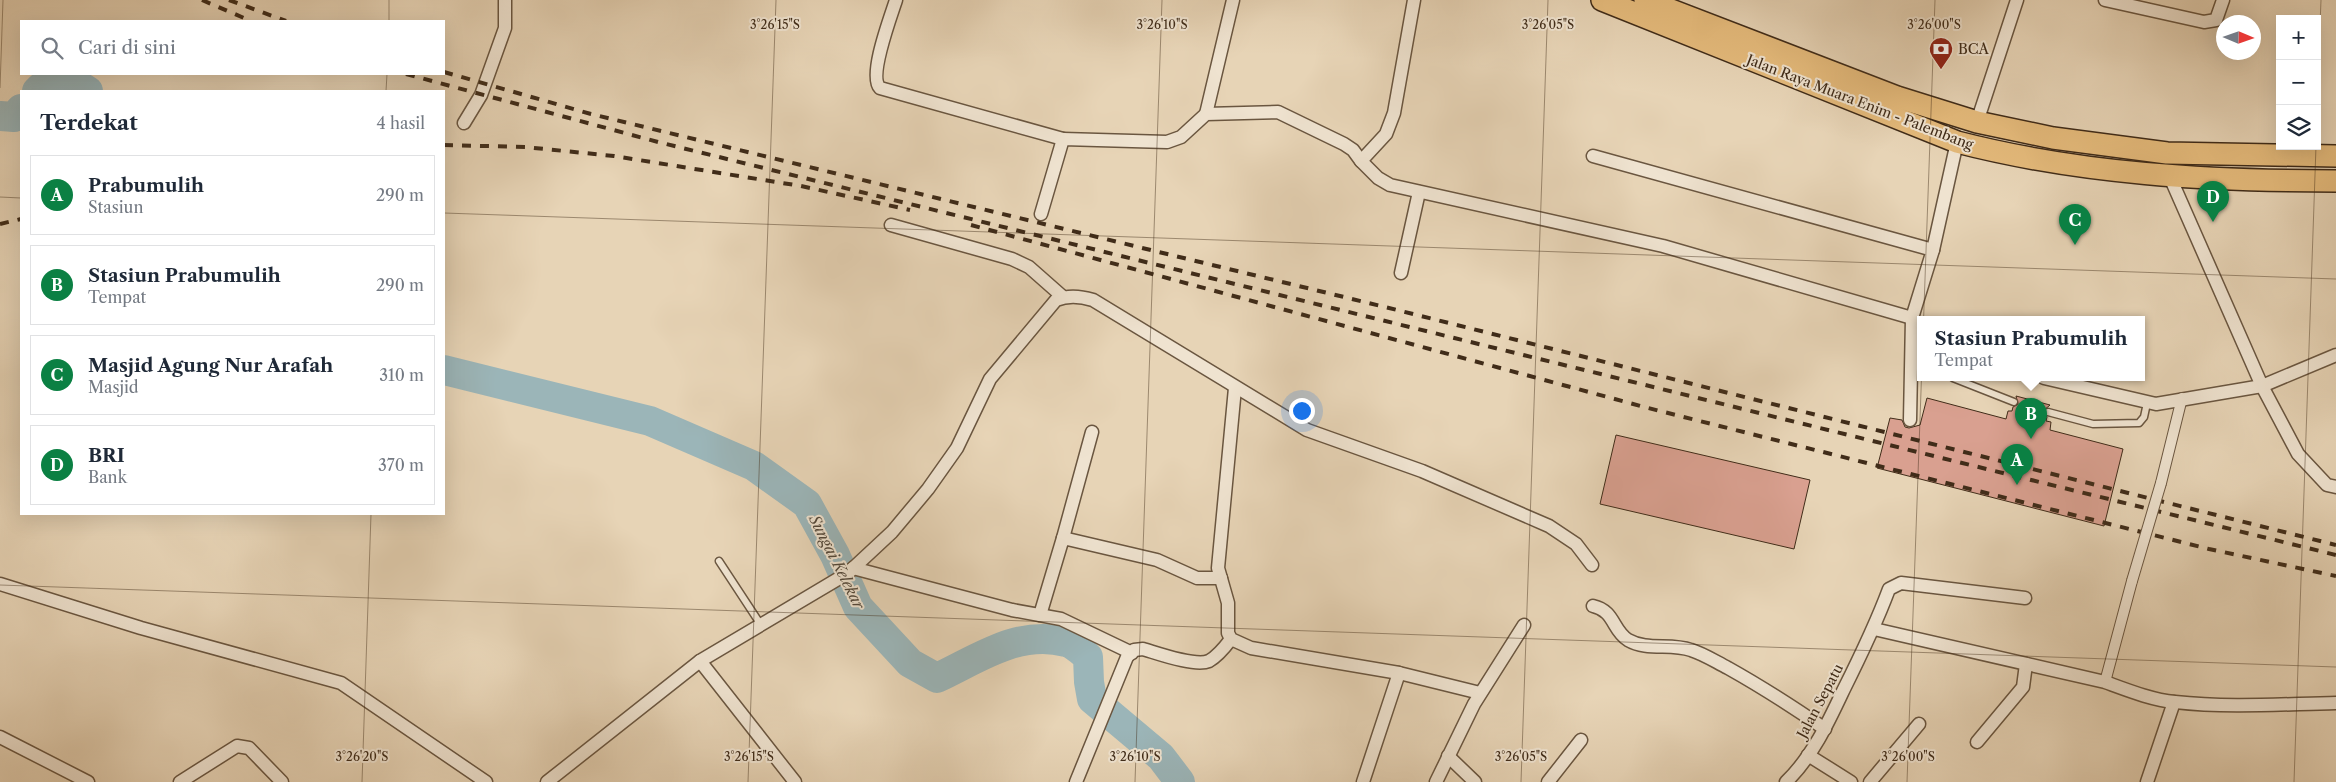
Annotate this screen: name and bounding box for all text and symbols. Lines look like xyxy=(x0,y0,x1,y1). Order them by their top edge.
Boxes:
north arrow xyxy=(2216,15,2261,60)
map controls xyxy=(2276,15,2321,150)
button: + xyxy=(2276,15,2321,60)
text: 3°26'15"S xyxy=(750,17,800,32)
text: 3°26'10"S xyxy=(1136,17,1188,32)
text: 3°26'05"S xyxy=(1522,17,1574,32)
text: 3°26'00"S xyxy=(1907,17,1961,32)
search box xyxy=(20,20,445,75)
icon: search xyxy=(38,34,66,62)
text: Cari di sini xyxy=(78,36,176,59)
bank icon: BCA xyxy=(1928,36,1954,70)
place label: BCA xyxy=(1958,40,1990,58)
street label: Jalan Raya Muara Enim - Palembang xyxy=(1742,50,1977,154)
button: − xyxy=(2276,60,2321,105)
button: layers xyxy=(2276,105,2321,150)
text: Terdekat xyxy=(40,110,138,135)
text: 4 hasil xyxy=(376,113,425,133)
text: Prabumulih xyxy=(88,174,204,197)
pin: D xyxy=(2197,181,2229,222)
text: A xyxy=(51,185,63,205)
text: 290 m xyxy=(376,185,424,205)
text: Stasiun xyxy=(88,197,143,217)
pin: C xyxy=(2059,204,2091,245)
text: Stasiun Prabumulih xyxy=(88,264,281,287)
text: B xyxy=(51,275,63,295)
text: 290 m xyxy=(376,275,424,295)
text: Tempat xyxy=(88,287,146,307)
popup xyxy=(1917,316,2145,381)
text: Stasiun Prabumulih xyxy=(1935,327,2127,350)
text: Tempat xyxy=(1935,350,1993,370)
text: Masjid Agung Nur Arafah xyxy=(88,354,333,377)
text: C xyxy=(51,365,63,385)
text: 310 m xyxy=(379,365,424,385)
text: Masjid xyxy=(88,377,139,397)
your location xyxy=(1289,398,1315,424)
pin: B xyxy=(2015,398,2047,439)
text: BRI xyxy=(88,444,125,467)
pin: A xyxy=(2001,444,2033,485)
text: D xyxy=(50,455,64,475)
text: 370 m xyxy=(378,455,424,475)
text: Bank xyxy=(88,467,127,487)
water label: Sungai Kelekar xyxy=(805,511,869,613)
street label: Jalan Sepatu xyxy=(1792,660,1847,743)
text: 3°26'20"S xyxy=(335,749,389,764)
text: 3°26'15"S xyxy=(724,749,774,764)
text: 3°26'10"S xyxy=(1109,749,1161,764)
text: 3°26'05"S xyxy=(1495,749,1547,764)
text: 3°26'00"S xyxy=(1881,749,1935,764)

